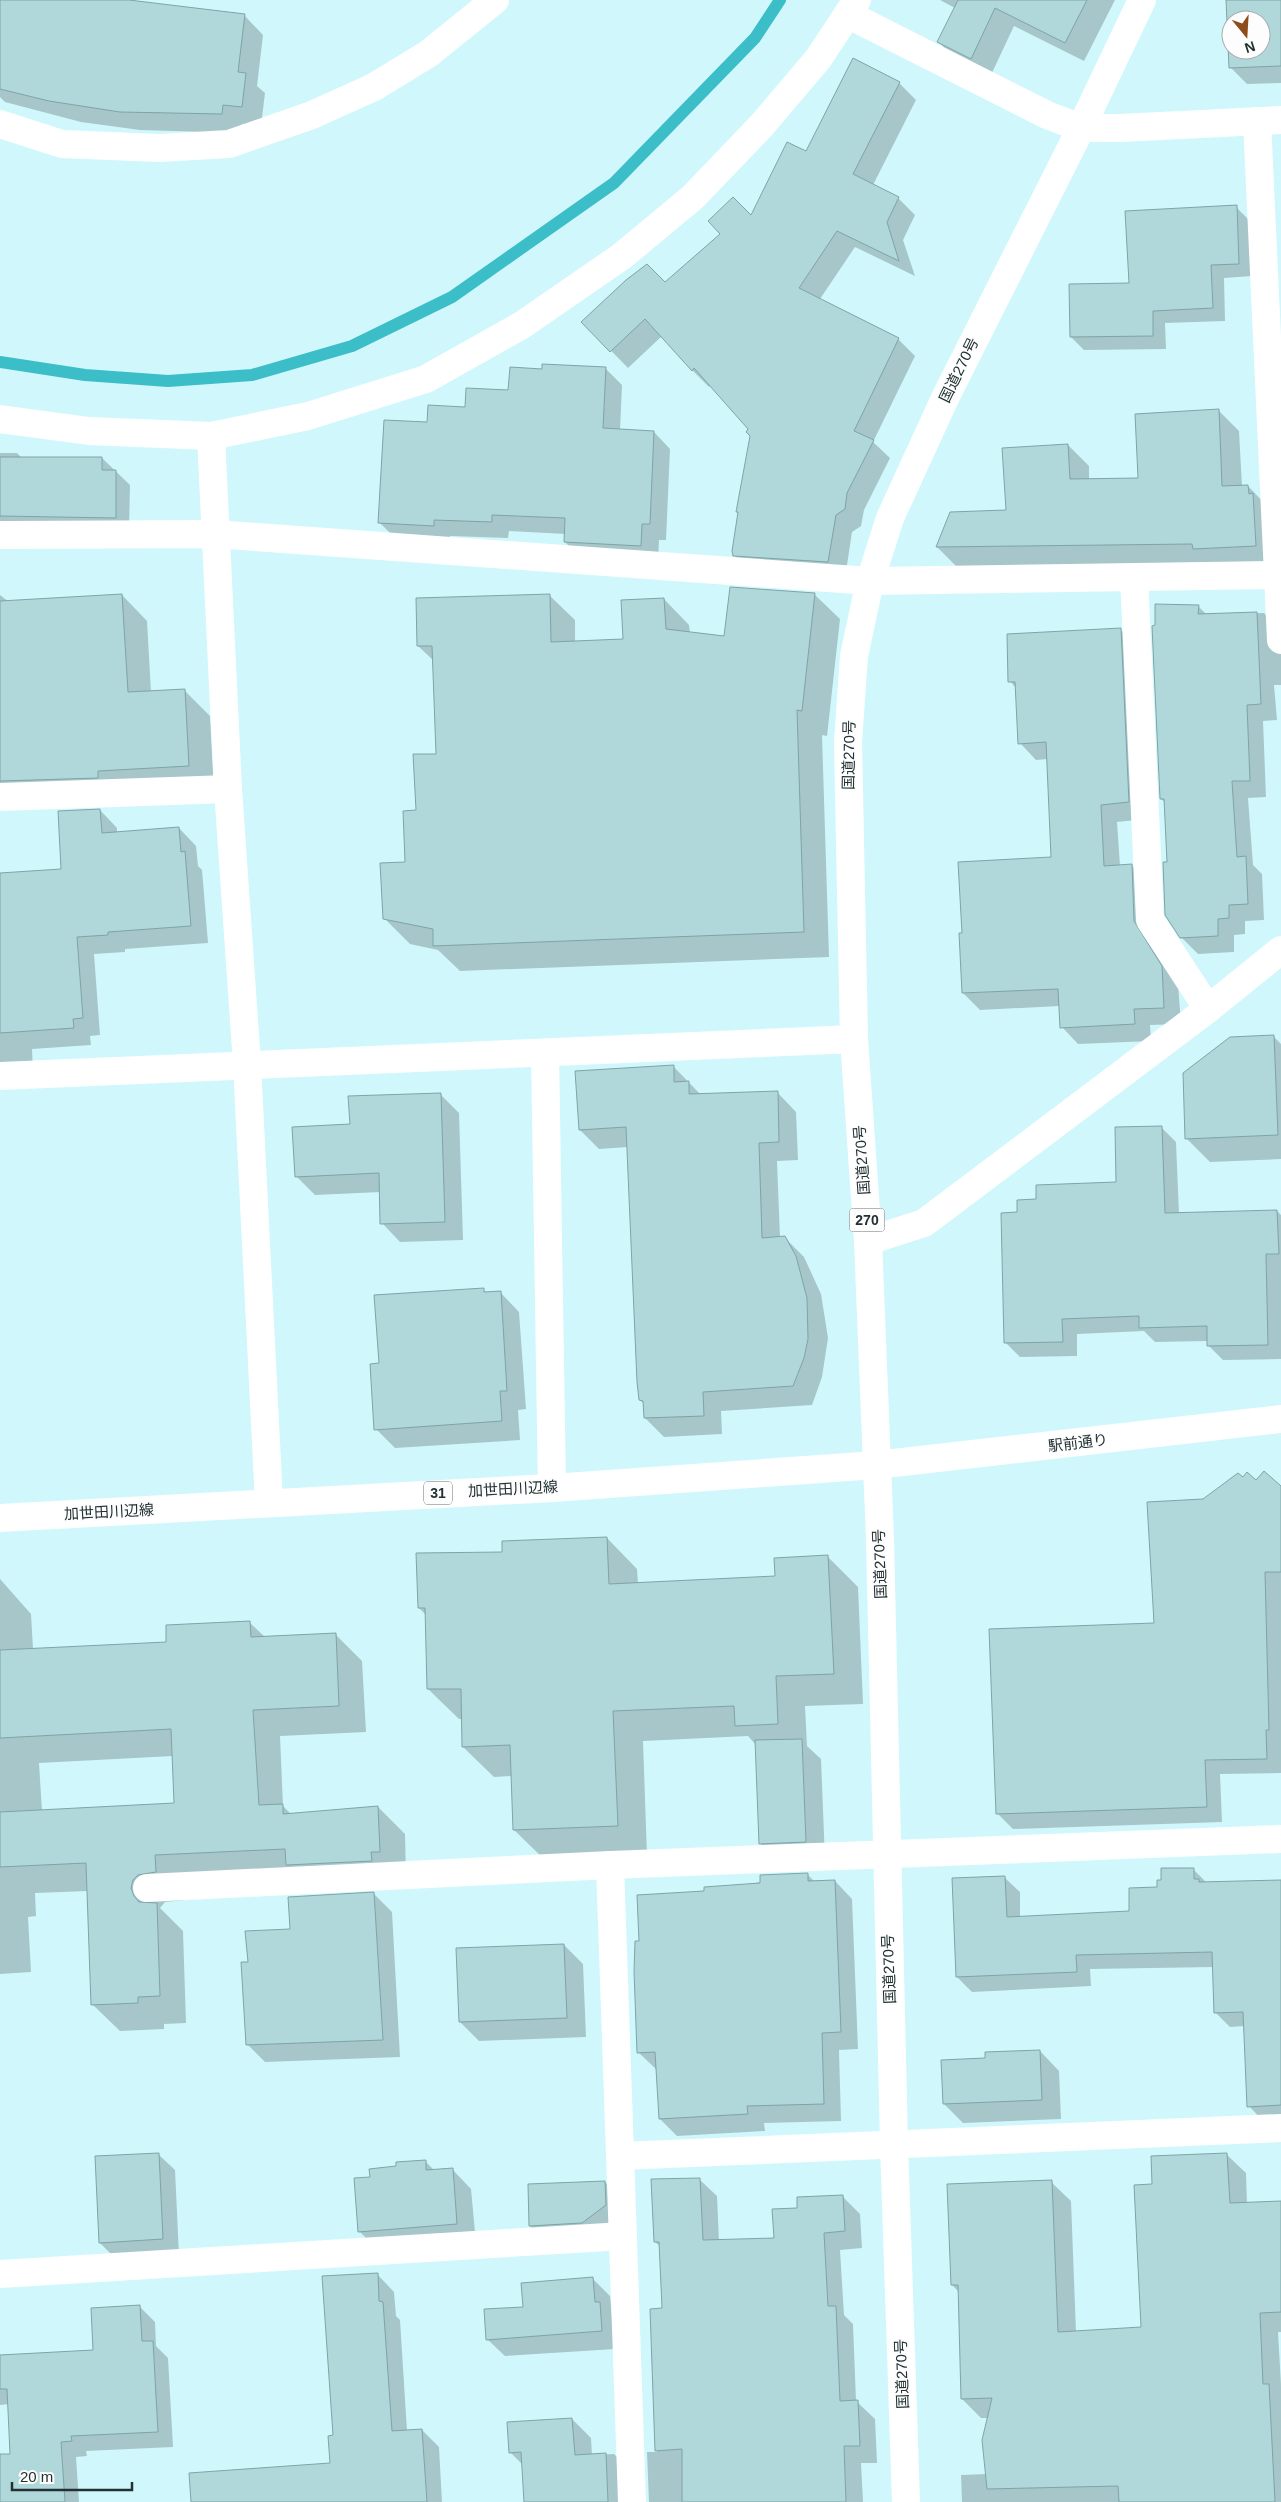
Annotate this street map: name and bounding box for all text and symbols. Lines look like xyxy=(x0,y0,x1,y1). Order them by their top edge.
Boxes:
north arrow xyxy=(1221,10,1271,60)
text: N xyxy=(1243,38,1257,57)
street label: 国道270号 xyxy=(936,335,982,405)
street label: 国道270号 xyxy=(839,720,858,790)
street label: 国道270号 xyxy=(851,1125,872,1196)
road number: 270 xyxy=(850,1208,884,1232)
street label: 駅前通り xyxy=(1047,1430,1109,1455)
street label: 加世田川辺線 xyxy=(468,1478,558,1499)
road number: 31 xyxy=(424,1482,452,1505)
street label: 加世田川辺線 xyxy=(64,1501,154,1522)
street label: 国道270号 xyxy=(870,1529,889,1599)
street label: 国道270号 xyxy=(879,1934,898,2004)
street label: 国道270号 xyxy=(892,2339,911,2409)
scale bar xyxy=(12,2460,132,2492)
text: 20 m xyxy=(20,2468,53,2485)

